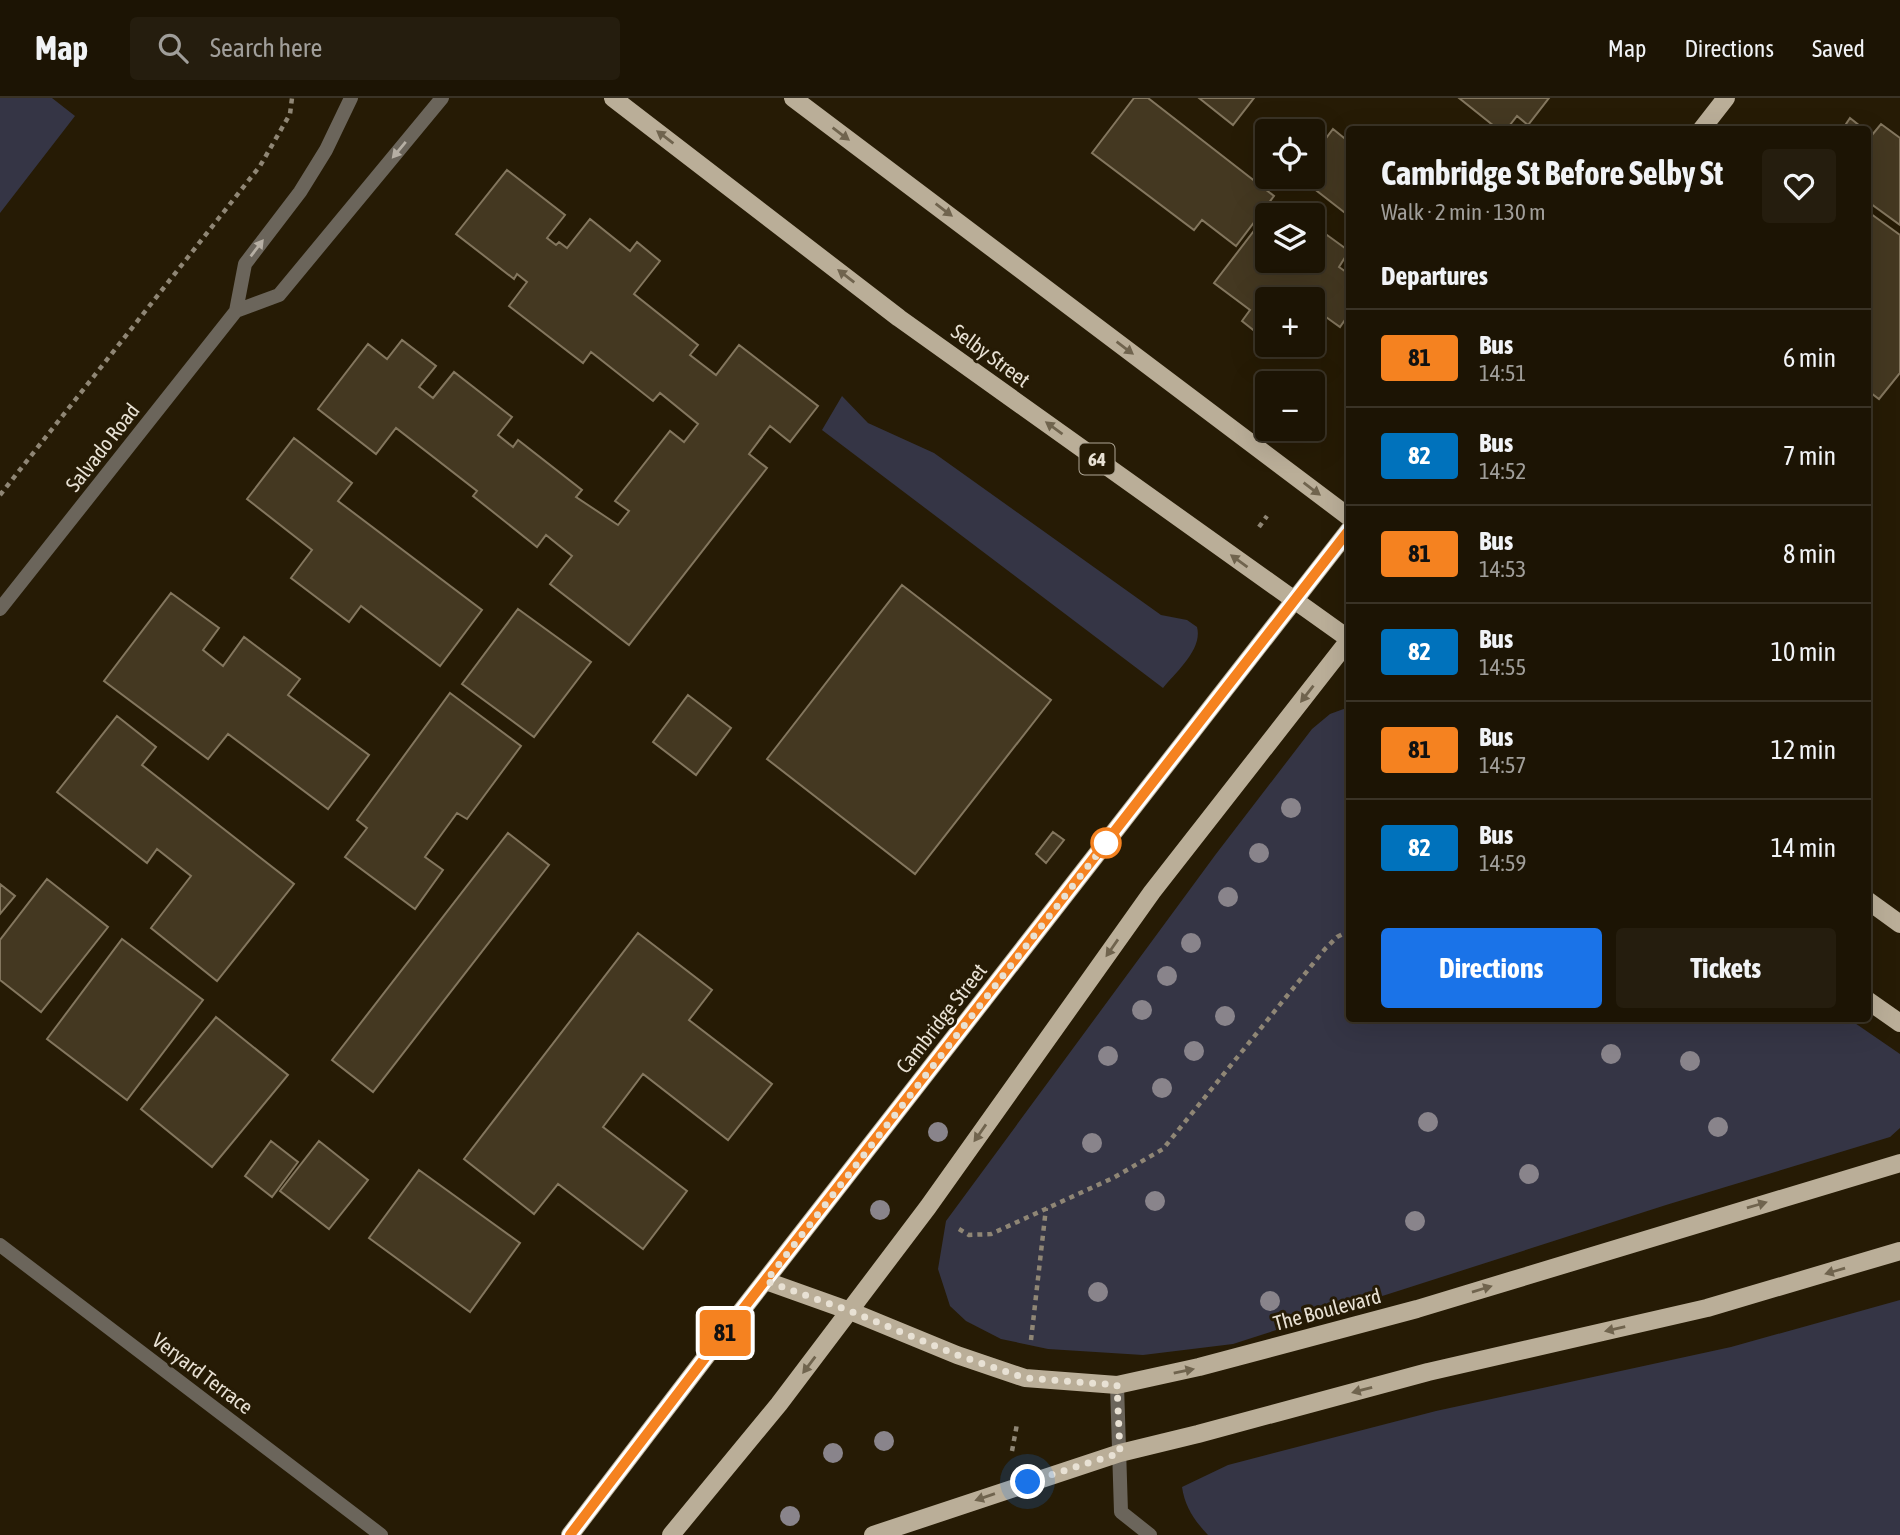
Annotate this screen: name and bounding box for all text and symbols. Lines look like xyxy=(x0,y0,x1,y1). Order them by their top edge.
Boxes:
search box xyxy=(130,17,620,80)
text: Map xyxy=(35,29,88,67)
icon: search xyxy=(154,29,192,67)
text: Search here xyxy=(210,33,322,63)
text: Map xyxy=(1608,35,1646,62)
text: Directions xyxy=(1684,35,1774,62)
text: Saved xyxy=(1812,35,1865,62)
map controls xyxy=(1255,119,1325,441)
button: locate xyxy=(1255,119,1325,189)
one-way arrow xyxy=(832,126,850,141)
one-way arrow xyxy=(656,131,674,145)
one-way arrow xyxy=(392,142,407,159)
button: heart xyxy=(1762,149,1836,223)
text: Cambridge St Before Selby St xyxy=(1381,154,1723,192)
text: Walk · 2 min · 130 m xyxy=(1381,199,1545,225)
one-way arrow xyxy=(934,203,952,218)
button: layers xyxy=(1255,203,1325,273)
one-way arrow xyxy=(250,239,264,257)
text: Departures xyxy=(1381,261,1488,291)
one-way arrow xyxy=(837,269,855,284)
button: + xyxy=(1255,287,1325,357)
street label: Selby Street xyxy=(947,318,1035,392)
text: Bus xyxy=(1479,330,1513,360)
one-way arrow xyxy=(1116,340,1134,354)
text: 6 min xyxy=(1783,343,1836,373)
text: 81 xyxy=(1408,344,1431,371)
text: 14:51 xyxy=(1479,360,1526,386)
button: − xyxy=(1255,371,1325,441)
street label: Salvado Road xyxy=(60,398,144,496)
one-way arrow xyxy=(1045,422,1063,436)
text: Bus xyxy=(1479,428,1513,458)
text: 7 min xyxy=(1783,441,1836,471)
text: 82 xyxy=(1408,442,1431,469)
road number: 64 xyxy=(1080,444,1114,474)
text: 14:52 xyxy=(1479,458,1526,484)
one-way arrow xyxy=(1303,482,1321,496)
text: Bus xyxy=(1479,526,1513,556)
text: 8 min xyxy=(1783,539,1836,569)
text: 81 xyxy=(1408,540,1431,567)
one-way arrow xyxy=(1230,554,1248,568)
text: 14:53 xyxy=(1479,556,1526,582)
text: Bus xyxy=(1479,624,1513,654)
text: 10 min xyxy=(1771,637,1836,667)
text: 82 xyxy=(1408,638,1431,665)
text: 14:55 xyxy=(1479,654,1526,680)
one-way arrow xyxy=(1300,684,1315,702)
text: Bus xyxy=(1479,722,1513,752)
text: 12 min xyxy=(1771,735,1836,765)
text: 81 xyxy=(1408,736,1431,763)
text: 14:57 xyxy=(1479,752,1526,778)
text: Bus xyxy=(1479,820,1513,850)
unlabelled marker xyxy=(1091,828,1121,858)
text: 14 min xyxy=(1771,833,1836,863)
text: 82 xyxy=(1408,834,1431,861)
text: 14:59 xyxy=(1479,850,1526,876)
button: Directions xyxy=(1381,928,1602,1008)
button: Tickets xyxy=(1616,928,1836,1008)
one-way arrow xyxy=(1105,939,1119,957)
street label: Cambridge Street xyxy=(891,958,991,1078)
one-way arrow xyxy=(973,1124,987,1142)
one-way arrow xyxy=(1747,1200,1768,1210)
one-way arrow xyxy=(1824,1266,1845,1276)
street label: The Boulevard xyxy=(1271,1283,1383,1335)
one-way arrow xyxy=(1472,1283,1493,1293)
line badge: 81 xyxy=(694,1310,756,1356)
text: 81 xyxy=(714,1319,736,1346)
one-way arrow xyxy=(1604,1324,1626,1335)
street label: Veryard Terrace xyxy=(148,1328,258,1418)
one-way arrow xyxy=(801,1356,816,1374)
one-way arrow xyxy=(1173,1365,1195,1376)
one-way arrow xyxy=(1351,1385,1373,1396)
your location xyxy=(1010,1464,1045,1499)
one-way arrow xyxy=(975,1492,996,1503)

